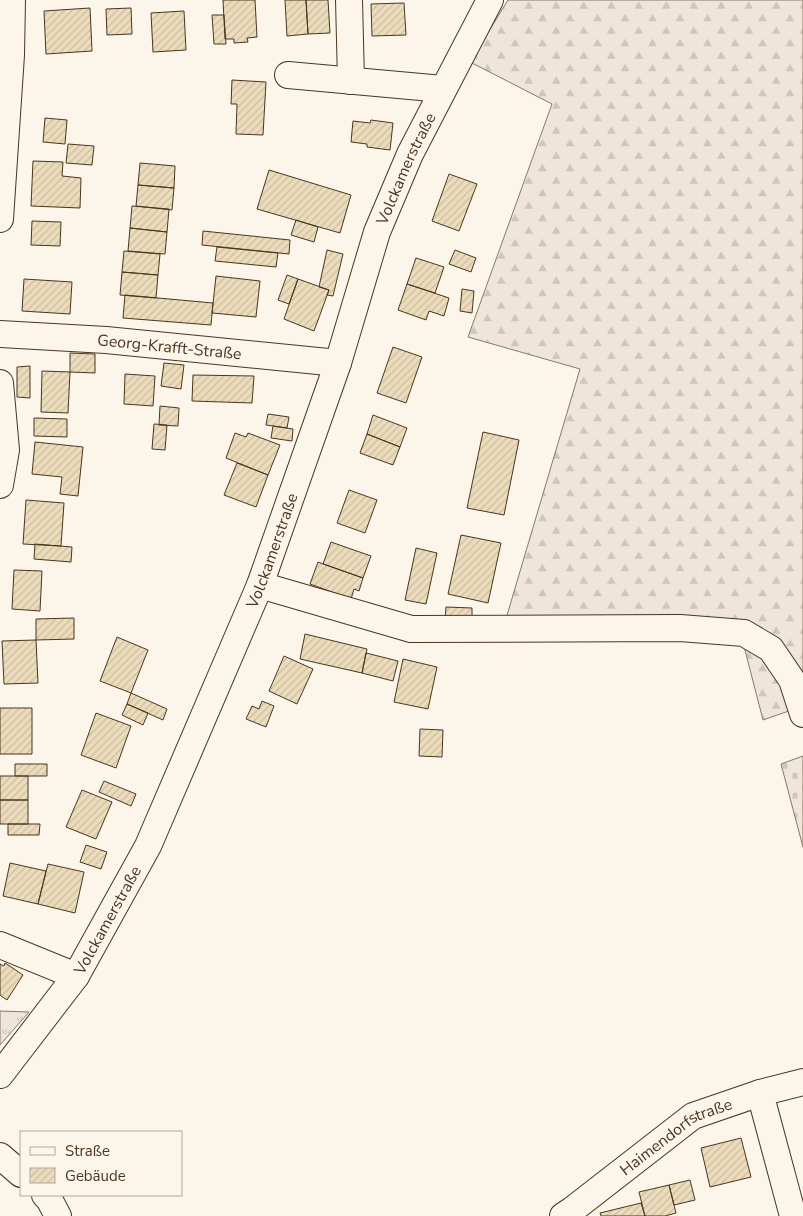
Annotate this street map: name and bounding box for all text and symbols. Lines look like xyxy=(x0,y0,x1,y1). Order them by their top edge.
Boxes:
street label: Volckamerstraße xyxy=(371,109,442,229)
street label: Georg-Krafft-Straße xyxy=(97,330,243,365)
street label: Volckamerstraße xyxy=(241,490,304,613)
street label: Volckamerstraße xyxy=(69,862,147,979)
street label: Haimendorfstraße xyxy=(615,1093,735,1181)
legend xyxy=(20,1131,182,1196)
text: Straße xyxy=(65,1141,110,1161)
text: Gebäude xyxy=(65,1166,126,1186)

